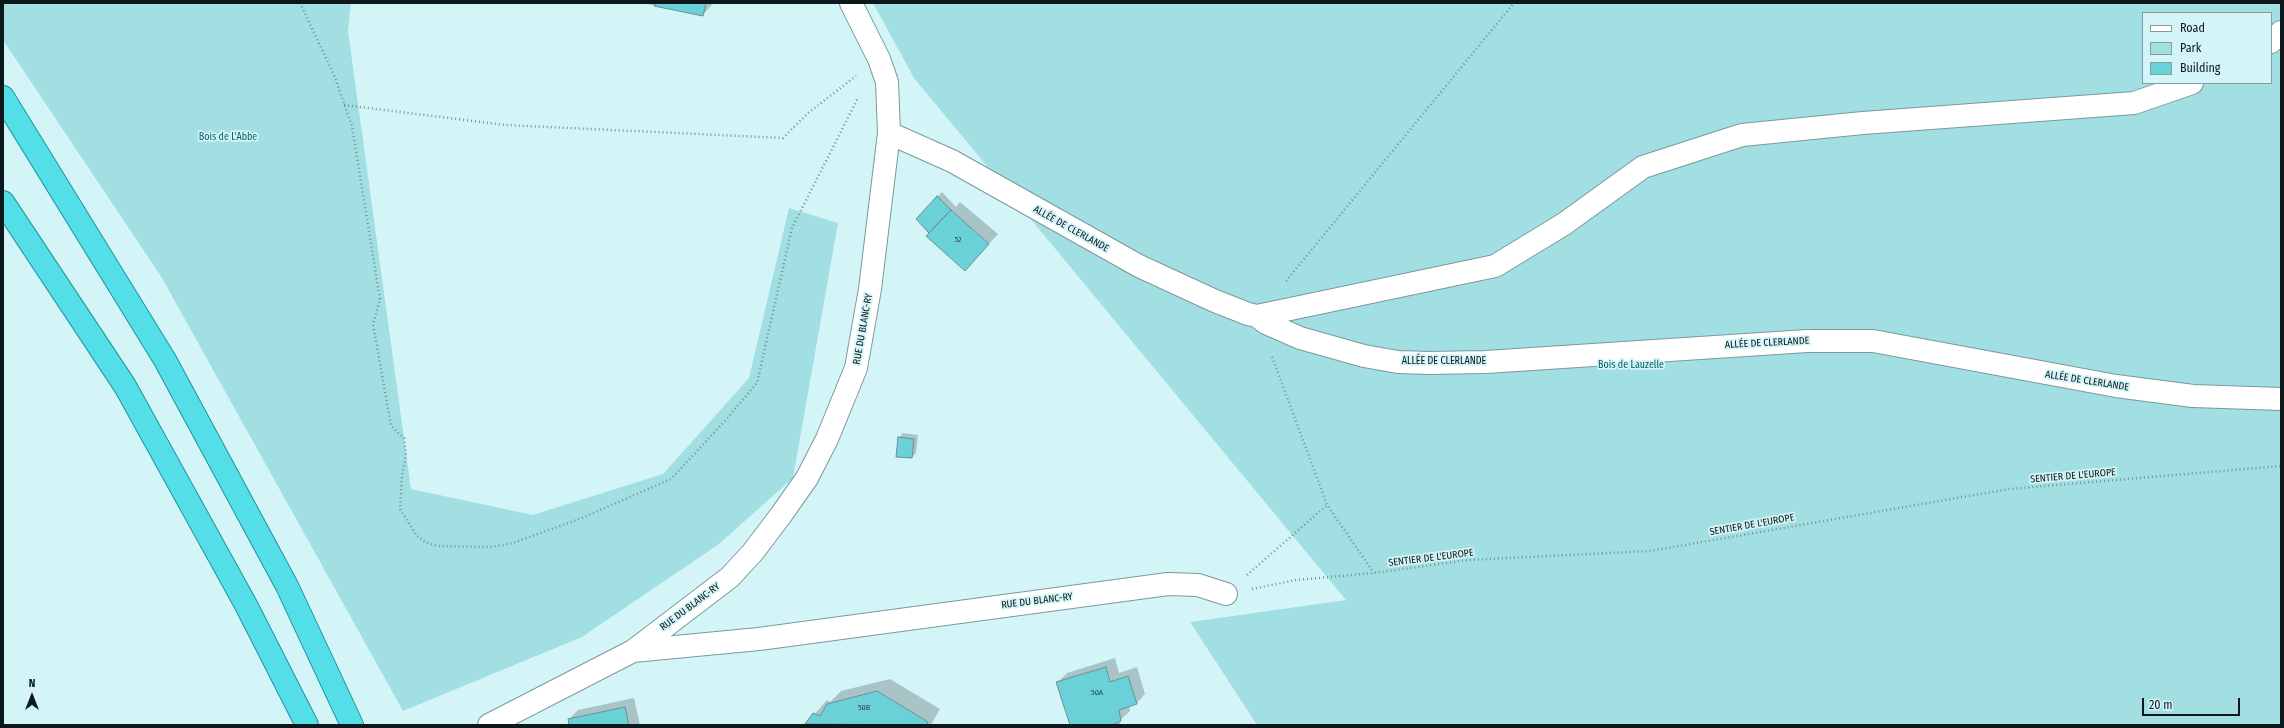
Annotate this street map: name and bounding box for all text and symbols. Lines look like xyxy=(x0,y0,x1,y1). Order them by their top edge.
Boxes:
legend xyxy=(2142,12,2272,84)
text: Road xyxy=(2180,21,2205,35)
text: Park xyxy=(2180,41,2201,55)
text: Building xyxy=(2180,61,2220,75)
park label: Bois de L'Abbe xyxy=(199,131,257,143)
street label: ALLÉE DE CLERLANDE xyxy=(1031,203,1111,255)
house number: 52 xyxy=(954,235,962,245)
street label: RUE DU BLANC-RY xyxy=(851,293,875,365)
street label: ALLÉE DE CLERLANDE xyxy=(1724,335,1810,351)
street label: ALLÉE DE CLERLANDE xyxy=(1402,355,1486,367)
park label: Bois de Lauzelle xyxy=(1598,359,1664,371)
street label: ALLÉE DE CLERLANDE xyxy=(2044,368,2130,394)
street label: SENTIER DE L'EUROPE xyxy=(2030,466,2116,486)
street label: SENTIER DE L'EUROPE xyxy=(1709,512,1795,538)
street label: SENTIER DE L'EUROPE xyxy=(1388,547,1474,569)
street label: RUE DU BLANC-RY xyxy=(658,581,722,633)
street label: RUE DU BLANC-RY xyxy=(1001,591,1073,611)
north arrow xyxy=(12,676,52,716)
text: N xyxy=(29,677,35,690)
house number: 50A xyxy=(1091,688,1103,698)
scale bar xyxy=(2144,690,2242,716)
text: 20 m xyxy=(2149,698,2173,712)
house number: 50B xyxy=(858,703,870,713)

